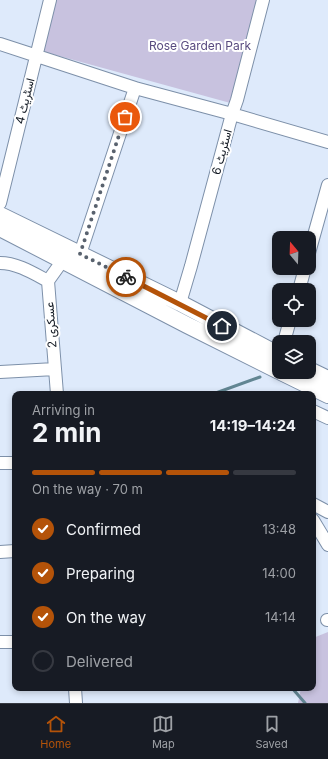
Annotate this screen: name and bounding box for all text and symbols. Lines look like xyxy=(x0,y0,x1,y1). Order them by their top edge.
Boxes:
park label: Rose Garden Park xyxy=(149,38,251,53)
street label: اسٹریٹ 4 xyxy=(12,76,38,126)
pin xyxy=(108,100,142,134)
icon: bag xyxy=(114,106,136,128)
street label: اسٹریٹ 6 xyxy=(208,127,236,177)
north arrow xyxy=(272,231,316,275)
map controls xyxy=(272,231,316,379)
courier xyxy=(106,257,146,297)
icon: bike xyxy=(115,266,137,288)
button: locate xyxy=(272,283,316,327)
street label: عسکری 2 xyxy=(41,301,61,349)
pin xyxy=(205,309,239,343)
icon: home xyxy=(211,315,233,337)
button: layers xyxy=(272,335,316,379)
text: Arriving in xyxy=(32,402,95,418)
text: 14:19–14:24 xyxy=(210,416,296,435)
text: 2 min xyxy=(32,417,102,448)
text: On the way · 70 m xyxy=(32,481,143,497)
icon: check xyxy=(32,518,54,540)
text: Confirmed xyxy=(66,520,141,539)
text: 13:48 xyxy=(262,521,296,537)
icon: check xyxy=(32,562,54,584)
text: Preparing xyxy=(66,564,135,583)
text: 14:00 xyxy=(262,565,296,581)
icon: check xyxy=(32,606,54,628)
text: On the way xyxy=(66,608,146,627)
text: 14:14 xyxy=(265,609,296,625)
text: Delivered xyxy=(66,652,133,671)
tab: Home xyxy=(40,713,71,751)
tab: Map xyxy=(152,713,175,751)
tab: Saved xyxy=(255,713,288,751)

